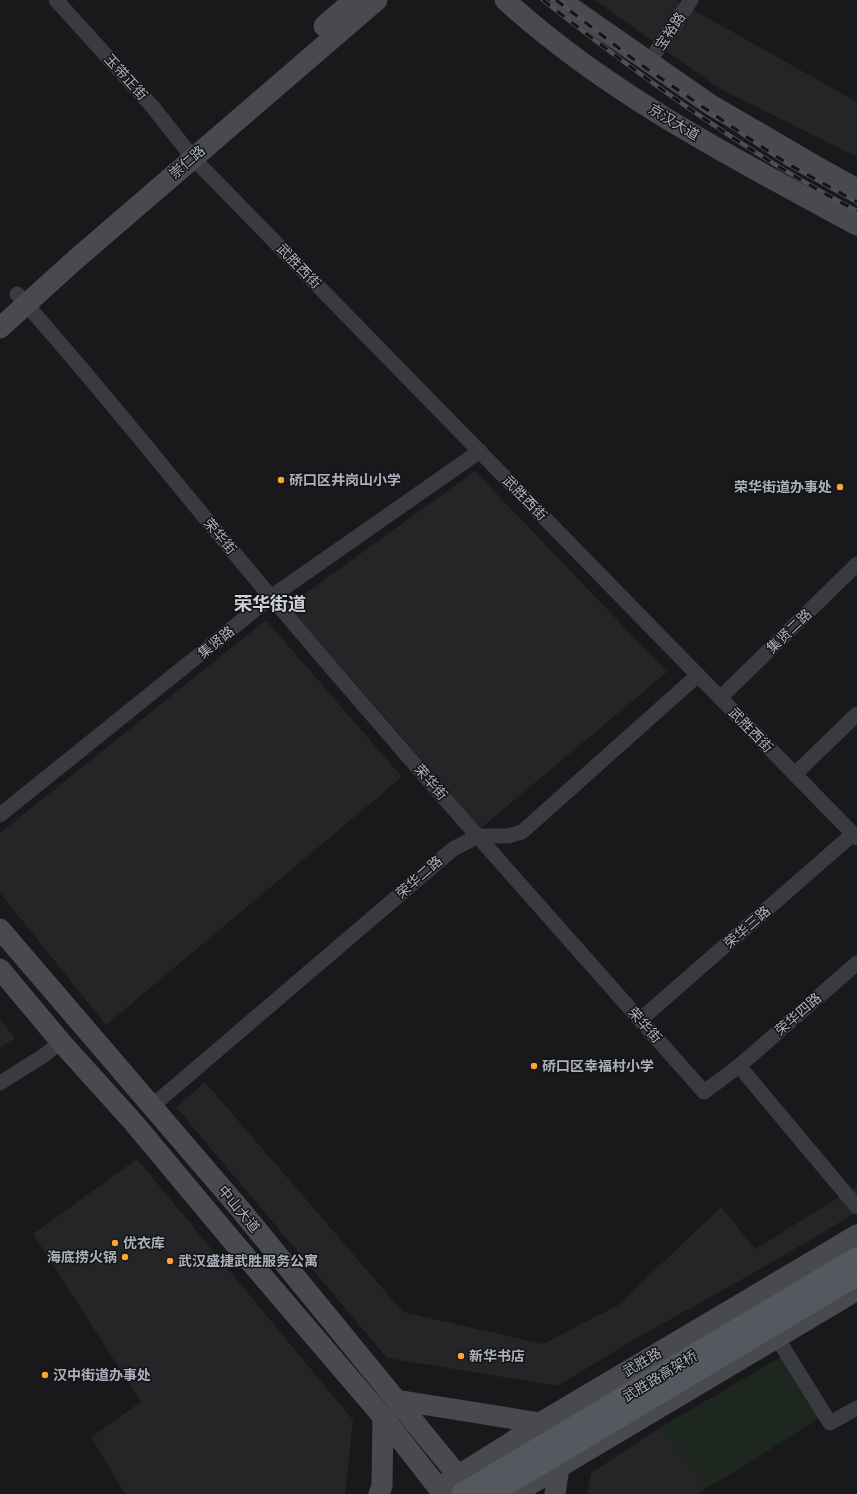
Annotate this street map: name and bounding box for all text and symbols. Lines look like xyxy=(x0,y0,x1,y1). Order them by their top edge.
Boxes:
street label: 宝裕路 xyxy=(651,9,689,53)
street label: 玉带正街 xyxy=(101,50,151,104)
street label: 京汉大道 xyxy=(645,100,703,144)
street label: 崇仁路 xyxy=(165,141,209,183)
street label: 武胜西街 xyxy=(273,240,325,292)
place label: 硚口区井岗山小学 xyxy=(289,471,401,489)
street label: 武胜西街 xyxy=(499,472,551,524)
marker: 硚口区井岗山小学 xyxy=(276,475,286,485)
place label: 荣华街道办事处 xyxy=(734,478,832,496)
marker: 荣华街道办事处 xyxy=(835,482,845,492)
street label: 荣华街 xyxy=(200,514,240,558)
district label: 荣华街道 xyxy=(234,592,306,615)
street label: 集贤二路 xyxy=(763,605,815,657)
street label: 集贤路 xyxy=(194,622,238,662)
street label: 武胜西街 xyxy=(725,704,777,756)
street label: 荣华街 xyxy=(410,760,452,804)
street label: 荣华二路 xyxy=(392,852,446,902)
street label: 荣华三路 xyxy=(720,902,774,952)
street label: 荣华四路 xyxy=(771,989,825,1039)
street label: 荣华街 xyxy=(624,1003,666,1047)
place label: 硚口区幸福村小学 xyxy=(542,1057,654,1075)
marker: 硚口区幸福村小学 xyxy=(529,1061,539,1071)
street label: 中山大道 xyxy=(214,1182,264,1236)
place label: 优衣库 xyxy=(123,1234,165,1252)
marker: 优衣库 xyxy=(110,1238,120,1248)
place label: 海底捞火锅 xyxy=(47,1248,117,1266)
marker: 海底捞火锅 xyxy=(120,1252,130,1262)
place label: 武汉盛捷武胜服务公寓 xyxy=(178,1252,318,1270)
marker: 武汉盛捷武胜服务公寓 xyxy=(165,1256,175,1266)
street label: 武胜路 xyxy=(619,1343,665,1381)
place label: 新华书店 xyxy=(469,1347,525,1365)
street label: 武胜路高架桥 xyxy=(619,1347,701,1405)
marker: 新华书店 xyxy=(456,1351,466,1361)
place label: 汉中街道办事处 xyxy=(53,1366,151,1384)
marker: 汉中街道办事处 xyxy=(40,1370,50,1380)

